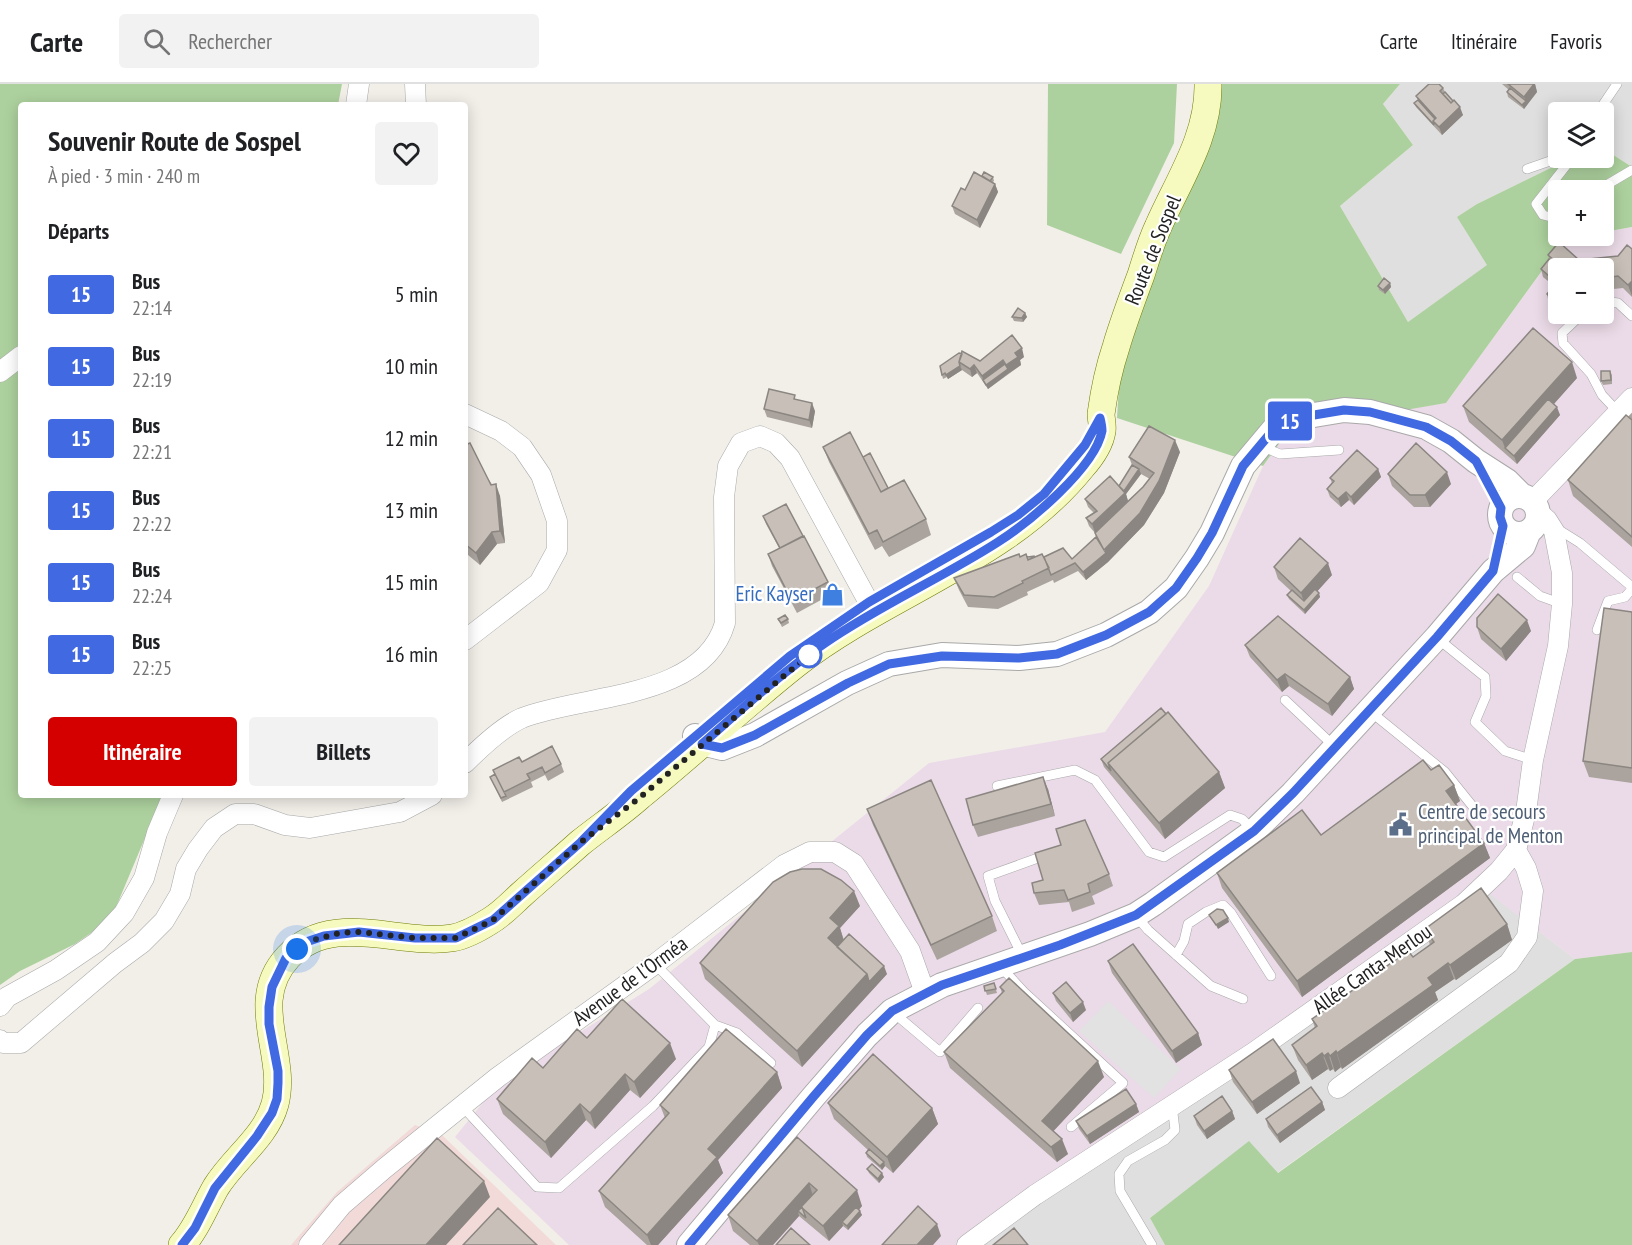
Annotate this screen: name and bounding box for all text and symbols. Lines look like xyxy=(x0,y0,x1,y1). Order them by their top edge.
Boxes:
search box xyxy=(119,14,539,68)
text: Carte xyxy=(30,23,83,60)
icon: search xyxy=(140,25,173,58)
text: Rechercher xyxy=(188,27,272,55)
text: Carte xyxy=(1380,28,1418,55)
text: Itinéraire xyxy=(1451,28,1517,55)
text: Favoris xyxy=(1550,28,1602,55)
map controls xyxy=(1548,102,1614,324)
button: layers xyxy=(1548,102,1614,168)
text: Souvenir Route de Sospel xyxy=(48,122,301,159)
button: heart xyxy=(375,122,438,185)
text: À pied · 3 min · 240 m xyxy=(48,163,200,189)
button: + xyxy=(1548,180,1614,246)
street label: Route de Sospel xyxy=(1118,191,1187,309)
text: Départs xyxy=(48,217,109,245)
button: − xyxy=(1548,258,1614,324)
text: Bus xyxy=(132,267,160,295)
text: 5 min xyxy=(395,280,438,308)
text: 15 xyxy=(71,281,91,308)
text: 22:14 xyxy=(132,295,172,321)
text: Bus xyxy=(132,339,160,367)
text: 10 min xyxy=(385,352,438,380)
text: 15 xyxy=(71,353,91,380)
text: 22:19 xyxy=(132,367,172,393)
line badge: 15 xyxy=(1263,402,1317,440)
text: 15 xyxy=(1280,408,1300,435)
text: Bus xyxy=(132,411,160,439)
text: 12 min xyxy=(385,424,438,452)
text: 15 xyxy=(71,425,91,452)
text: 22:21 xyxy=(132,439,172,465)
text: Bus xyxy=(132,483,160,511)
text: 13 min xyxy=(385,496,438,524)
text: 15 xyxy=(71,497,91,524)
text: 22:22 xyxy=(132,511,172,537)
text: Bus xyxy=(132,555,160,583)
text: 15 min xyxy=(385,568,438,596)
text: 15 xyxy=(71,569,91,596)
place label: Eric Kayser xyxy=(735,580,814,607)
shop icon: Eric Kayser xyxy=(819,581,845,607)
text: 22:24 xyxy=(132,583,172,609)
text: Bus xyxy=(132,627,160,655)
text: 16 min xyxy=(385,640,438,668)
text: 15 xyxy=(71,641,91,668)
unlabelled marker xyxy=(796,642,822,668)
text: 22:25 xyxy=(132,655,172,681)
button: Itinéraire xyxy=(48,717,237,786)
button: Billets xyxy=(249,717,438,786)
place label: Centre de secours principal de Menton xyxy=(1418,798,1563,849)
public building icon: Centre de secours principal de Menton xyxy=(1387,811,1413,837)
street label: Allée Canta-Merlou xyxy=(1307,918,1437,1020)
street label: Avenue de l'Orméa xyxy=(567,930,693,1031)
your location xyxy=(282,934,312,964)

